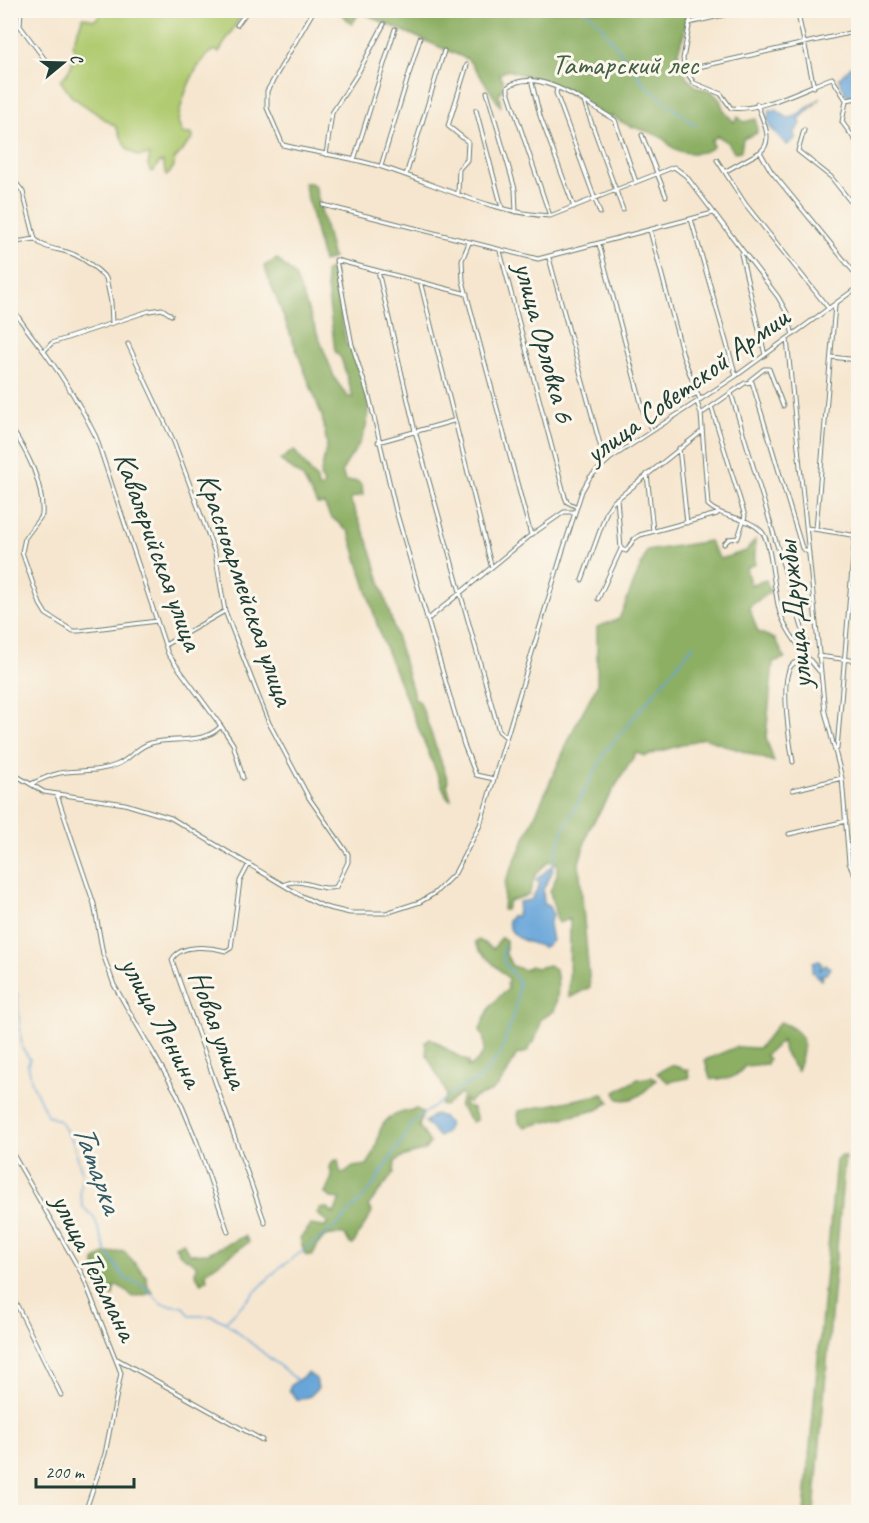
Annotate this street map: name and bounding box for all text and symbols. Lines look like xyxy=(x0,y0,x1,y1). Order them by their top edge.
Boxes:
north arrow xyxy=(33,33,93,93)
park label: Татарский лес xyxy=(552,45,700,83)
text: С xyxy=(66,51,88,67)
street label: улица Орловка 6 xyxy=(505,256,585,428)
street label: улица Советской Армии xyxy=(576,297,798,473)
street label: Кавалерийская улица xyxy=(106,447,213,657)
street label: Красноармейская улица xyxy=(188,468,304,712)
street label: улица Дружбы xyxy=(767,537,821,693)
street label: улица Ленина xyxy=(111,948,214,1096)
street label: Новая улица xyxy=(180,965,259,1096)
water label: Татарка xyxy=(63,1118,134,1222)
street label: улица Тельмана xyxy=(42,1186,148,1349)
scale bar xyxy=(36,1451,134,1489)
text: 200 m xyxy=(45,1461,86,1483)

